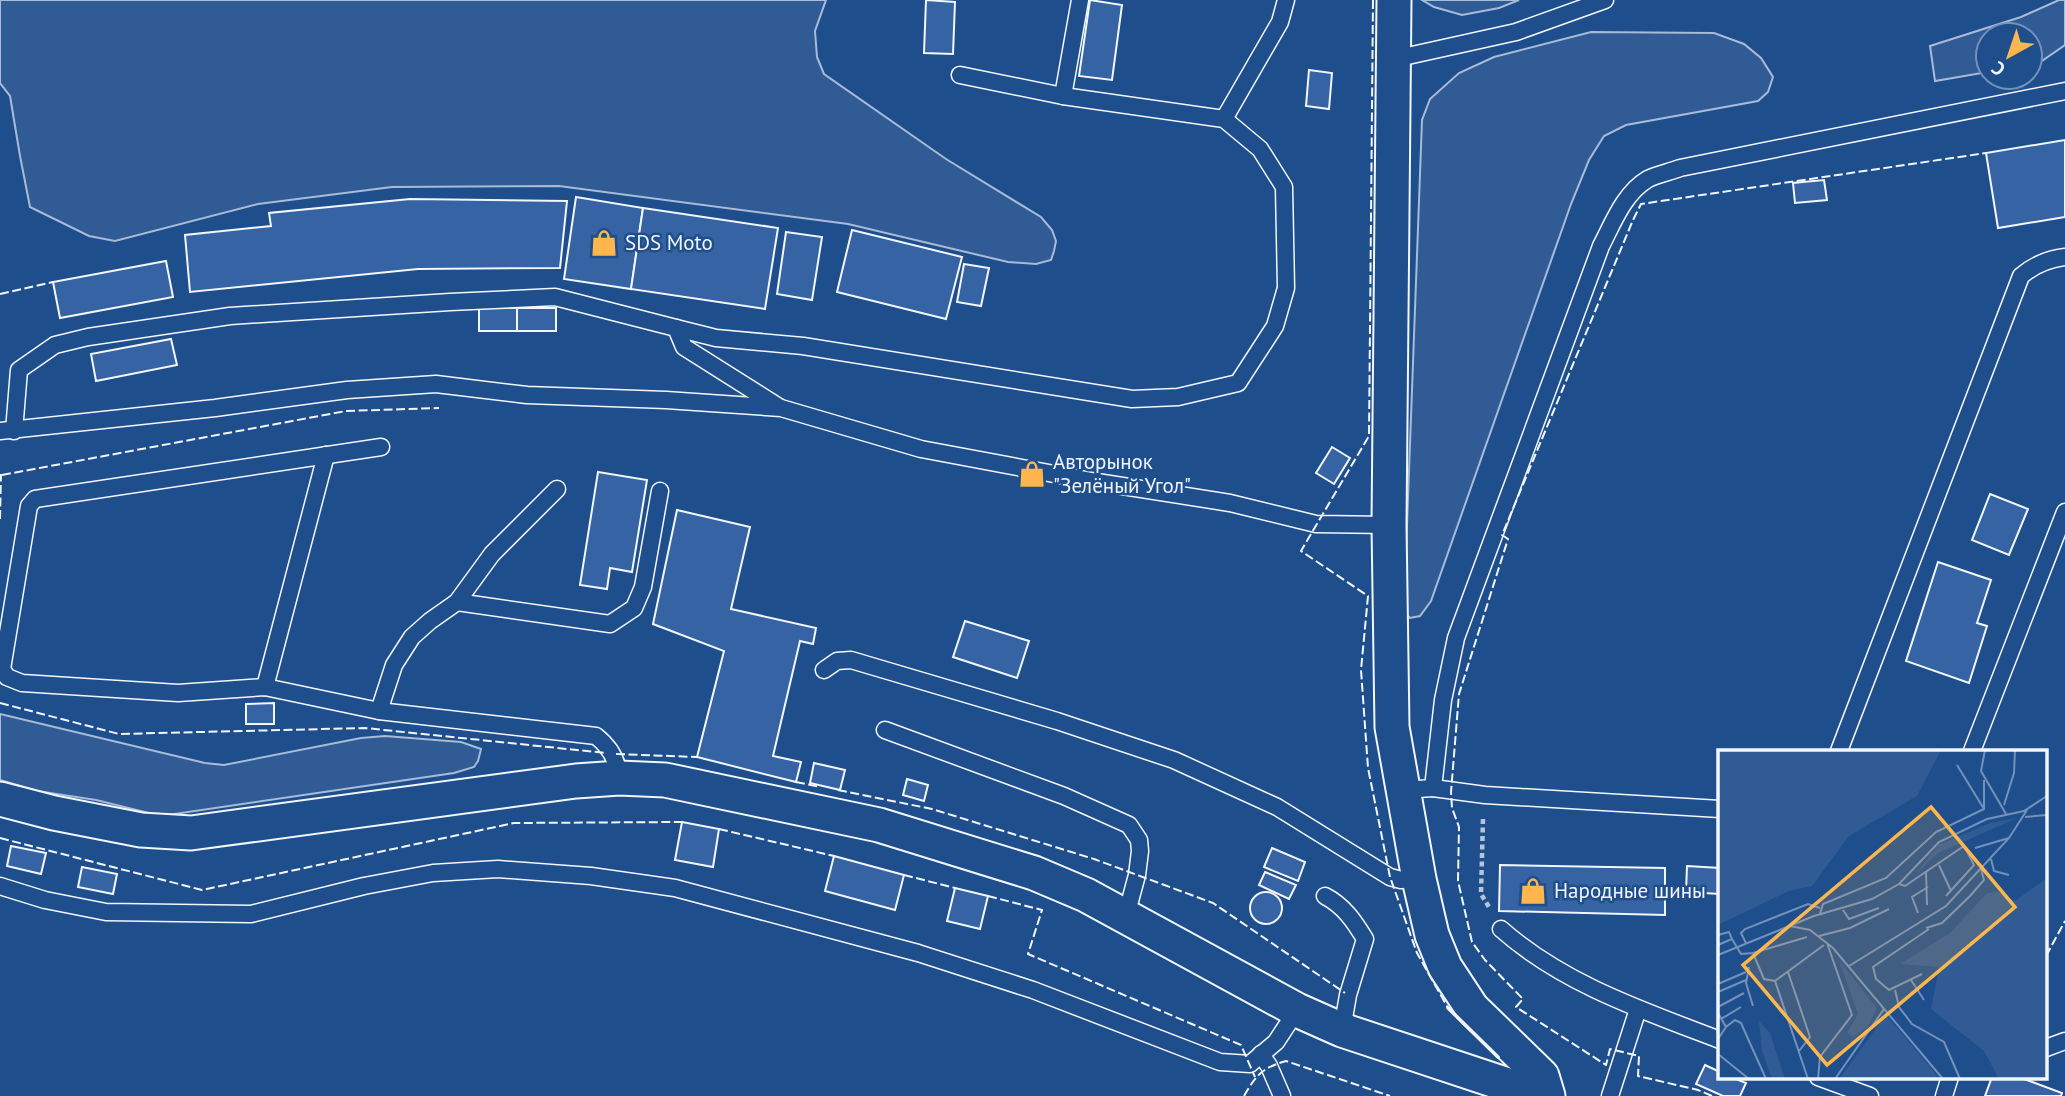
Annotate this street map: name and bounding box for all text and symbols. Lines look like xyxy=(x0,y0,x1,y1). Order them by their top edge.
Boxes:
north arrow xyxy=(1974,21,2044,91)
text: С xyxy=(1986,56,2010,82)
shop icon: SDS Moto xyxy=(589,228,619,258)
place label: SDS Moto xyxy=(625,229,713,256)
place label: Авторынок "Зелёный Угол" xyxy=(1053,448,1191,499)
shop icon: Авторынок "Зелёный Угол" xyxy=(1017,459,1047,489)
inset map xyxy=(1718,750,2048,1078)
shop icon: Народные шины xyxy=(1518,876,1548,906)
place label: Народные шины xyxy=(1554,877,1706,904)

